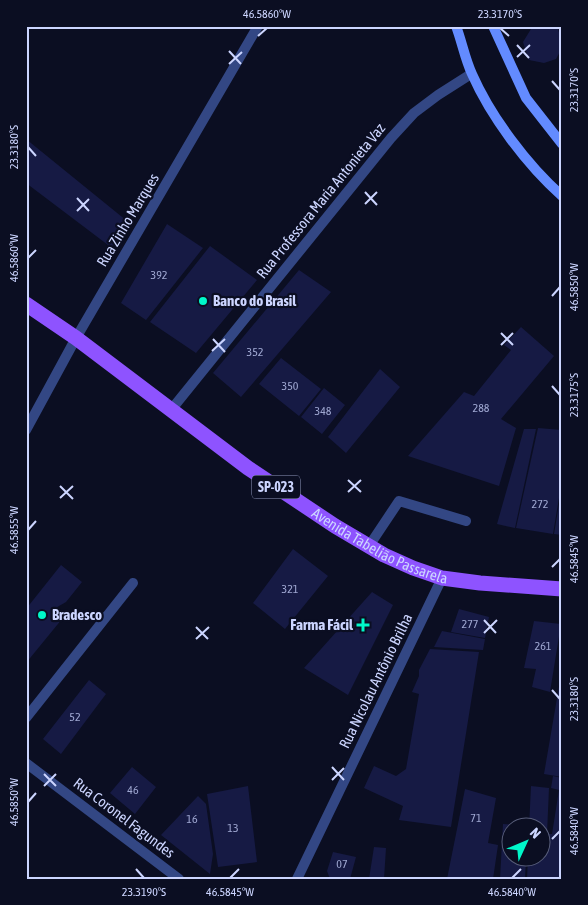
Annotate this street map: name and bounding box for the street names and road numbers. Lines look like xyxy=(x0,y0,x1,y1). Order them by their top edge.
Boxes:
street label: Rua Professora Maria Antonieta Vaz xyxy=(253,119,389,282)
street label: Rua Zinho Marques xyxy=(93,170,162,269)
road number: SP-023 xyxy=(252,476,300,498)
street label: Avenida Tabelião Passarela xyxy=(309,504,449,587)
street label: Rua Nicolau Antônio Brilha xyxy=(336,611,416,751)
street label: Rua Coronel Fagundes xyxy=(70,774,178,861)

